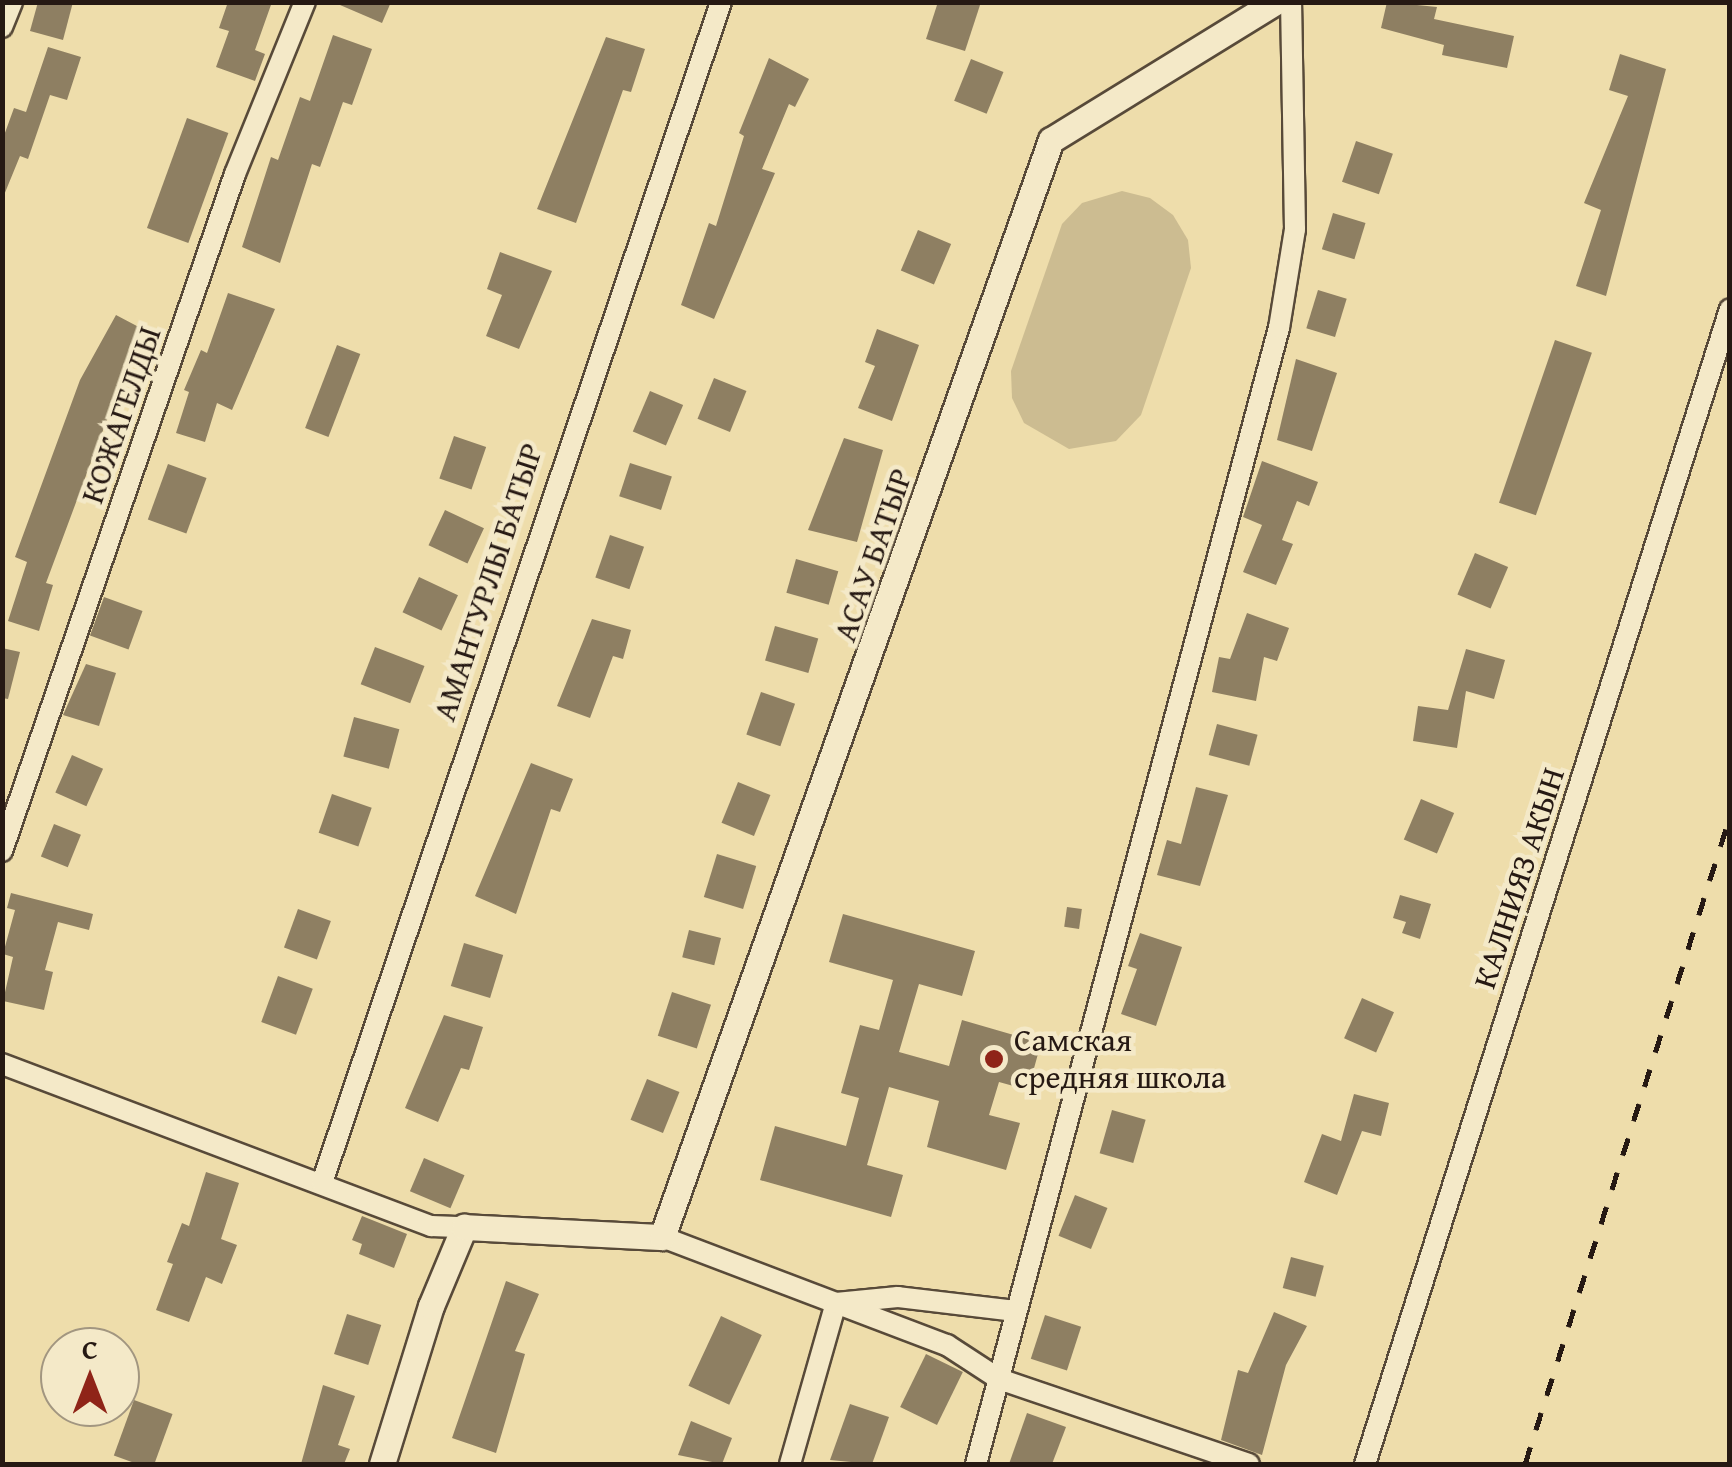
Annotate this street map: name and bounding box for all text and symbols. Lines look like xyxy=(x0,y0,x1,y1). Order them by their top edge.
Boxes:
street label: КОЖАГЕЛДЫ xyxy=(73,322,169,508)
street label: АМАНТУРЛЫ БАТЫР xyxy=(425,438,551,726)
street label: АСАУ БАТЫР xyxy=(826,464,920,646)
street label: КАЛНИЯЗ АКЫН xyxy=(1465,763,1573,993)
place label: Самская средняя школа xyxy=(1014,1022,1226,1097)
marker: Самская средняя школа xyxy=(983,1048,1005,1070)
north arrow xyxy=(40,1327,140,1427)
text: С xyxy=(82,1328,98,1369)

